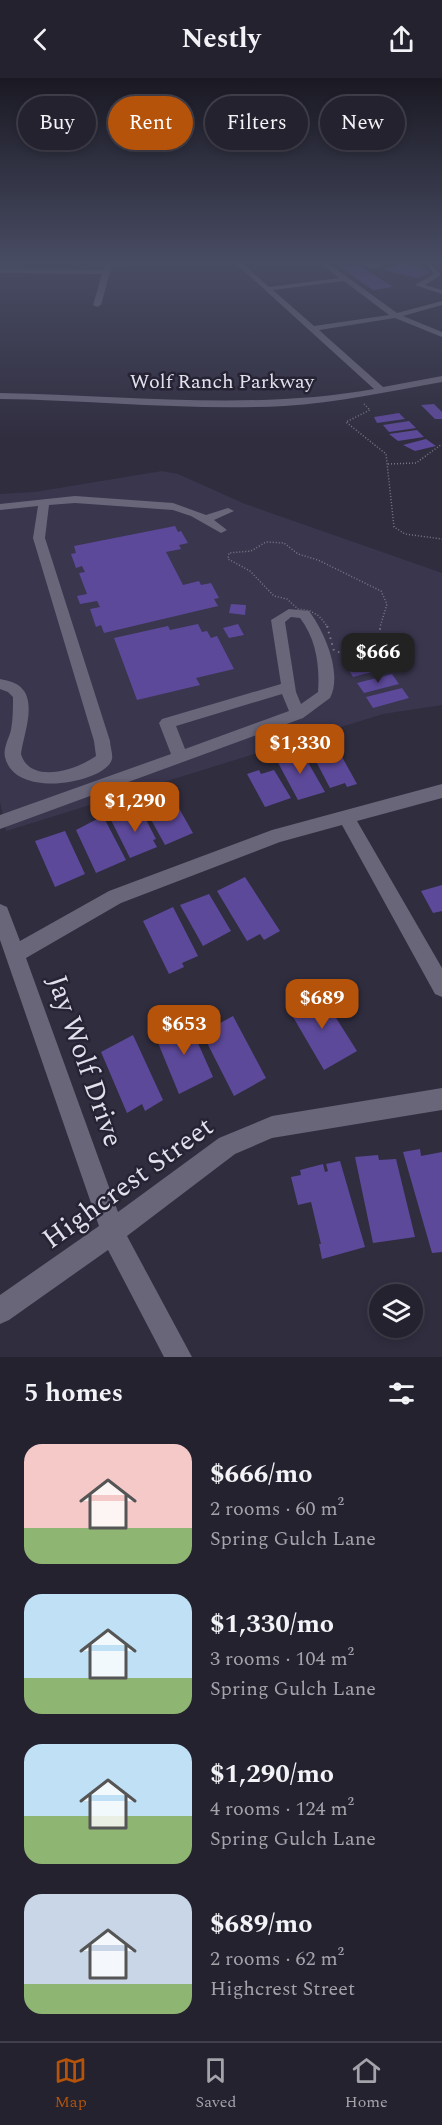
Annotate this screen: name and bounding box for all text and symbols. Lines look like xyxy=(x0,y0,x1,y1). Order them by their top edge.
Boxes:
text: Nestly xyxy=(181,18,261,60)
icon: back xyxy=(24,23,57,56)
icon: share xyxy=(385,23,418,56)
chip: Buy xyxy=(18,96,96,150)
chip: Rent xyxy=(108,96,193,150)
chip: Filters xyxy=(205,96,308,150)
chip: New xyxy=(320,96,405,150)
street label: Wolf Ranch Parkway xyxy=(130,367,316,397)
pin: $666 xyxy=(342,633,414,684)
text: $666 xyxy=(356,637,400,667)
pin: $1,330 xyxy=(251,724,349,775)
text: $1,330 xyxy=(269,728,331,758)
pin: $1,290 xyxy=(86,782,184,833)
text: $1,290 xyxy=(104,786,166,816)
street label: Jay Wolf Drive xyxy=(35,969,135,1153)
pin: $689 xyxy=(286,979,358,1030)
text: $689 xyxy=(300,983,344,1013)
pin: $653 xyxy=(148,1005,220,1056)
text: $653 xyxy=(162,1009,206,1039)
street label: Highcrest Street xyxy=(33,1106,223,1260)
map controls xyxy=(369,1284,423,1338)
button: layers xyxy=(369,1284,423,1338)
text: 5 homes xyxy=(24,1373,123,1413)
icon: filters xyxy=(385,1377,418,1410)
text: $666/mo xyxy=(210,1454,313,1494)
icon: home xyxy=(72,1468,144,1540)
text: 2 rooms · 60 m² xyxy=(210,1494,344,1524)
text: Spring Gulch Lane xyxy=(210,1524,376,1554)
text: $1,330/mo xyxy=(210,1604,334,1644)
icon: home xyxy=(72,1618,144,1690)
text: 3 rooms · 104 m² xyxy=(210,1644,354,1674)
text: Spring Gulch Lane xyxy=(210,1674,376,1704)
text: $1,290/mo xyxy=(210,1754,334,1794)
icon: home xyxy=(72,1768,144,1840)
text: 4 rooms · 124 m² xyxy=(210,1794,354,1824)
text: Spring Gulch Lane xyxy=(210,1824,376,1854)
text: $689/mo xyxy=(210,1904,313,1944)
icon: home xyxy=(72,1918,144,1990)
text: 2 rooms · 62 m² xyxy=(210,1944,344,1974)
text: Highcrest Street xyxy=(210,1974,355,2004)
tab: Map xyxy=(54,2054,87,2114)
tab: Saved xyxy=(195,2054,236,2114)
tab: Home xyxy=(345,2054,388,2114)

